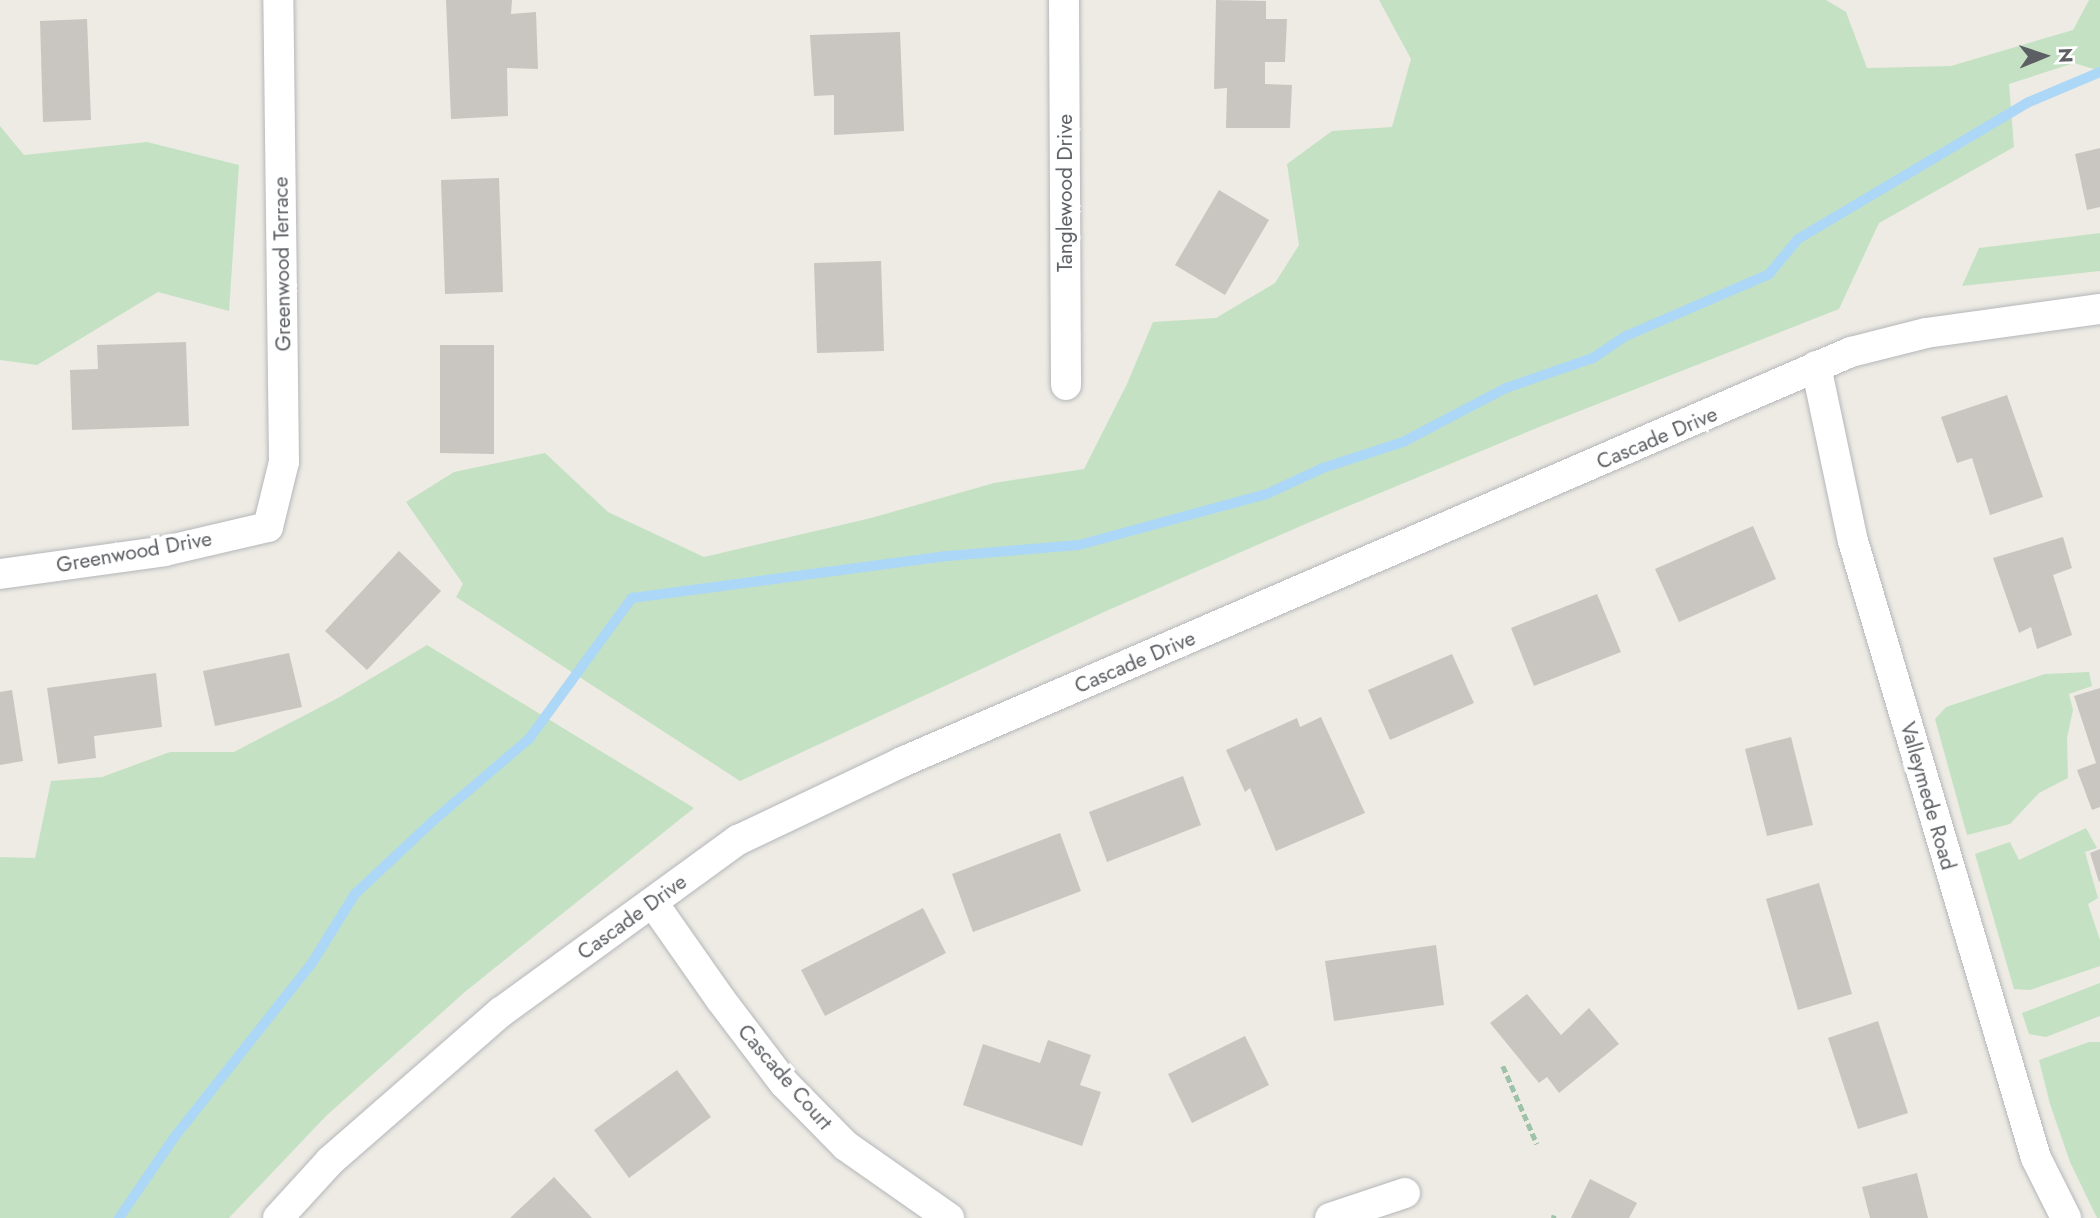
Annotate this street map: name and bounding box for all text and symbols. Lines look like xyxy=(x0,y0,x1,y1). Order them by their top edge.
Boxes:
north arrow xyxy=(2009,21,2079,91)
text: N xyxy=(2052,47,2079,63)
street label: Tanglewood Drive xyxy=(1052,114,1078,272)
street label: Greenwood Terrace xyxy=(268,176,296,352)
street label: Cascade Drive xyxy=(1593,401,1721,475)
street label: Greenwood Drive xyxy=(54,526,214,578)
street label: Cascade Drive xyxy=(1071,625,1199,699)
street label: Valleymede Road xyxy=(1895,719,1961,873)
street label: Cascade Drive xyxy=(572,869,692,965)
street label: Cascade Court xyxy=(732,1019,838,1135)

